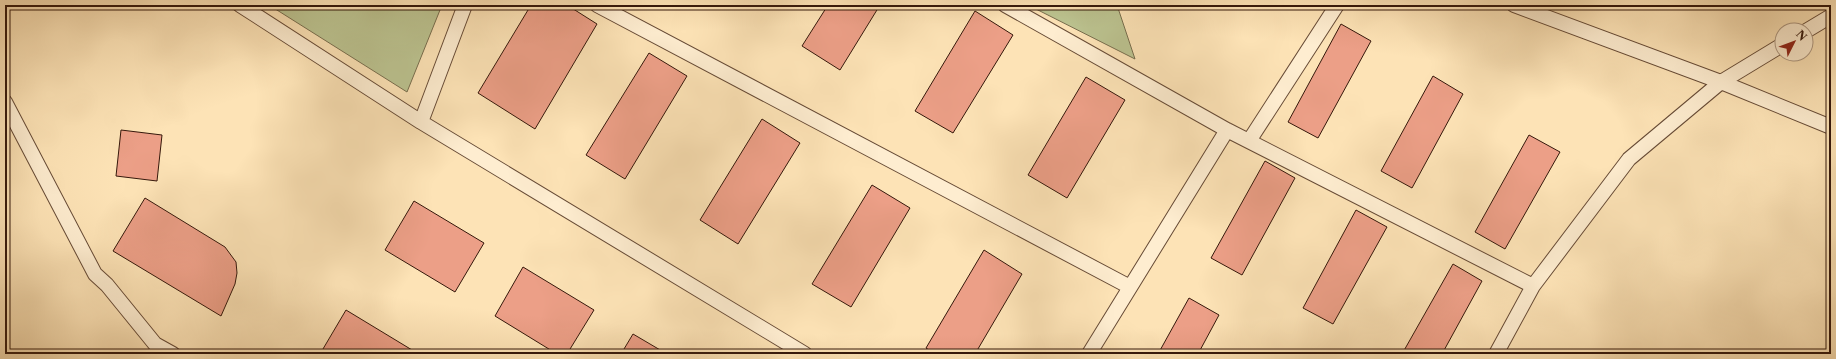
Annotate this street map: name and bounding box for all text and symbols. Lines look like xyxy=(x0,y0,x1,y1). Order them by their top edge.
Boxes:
north arrow xyxy=(1774,22,1814,62)
text: N xyxy=(1793,27,1810,44)

